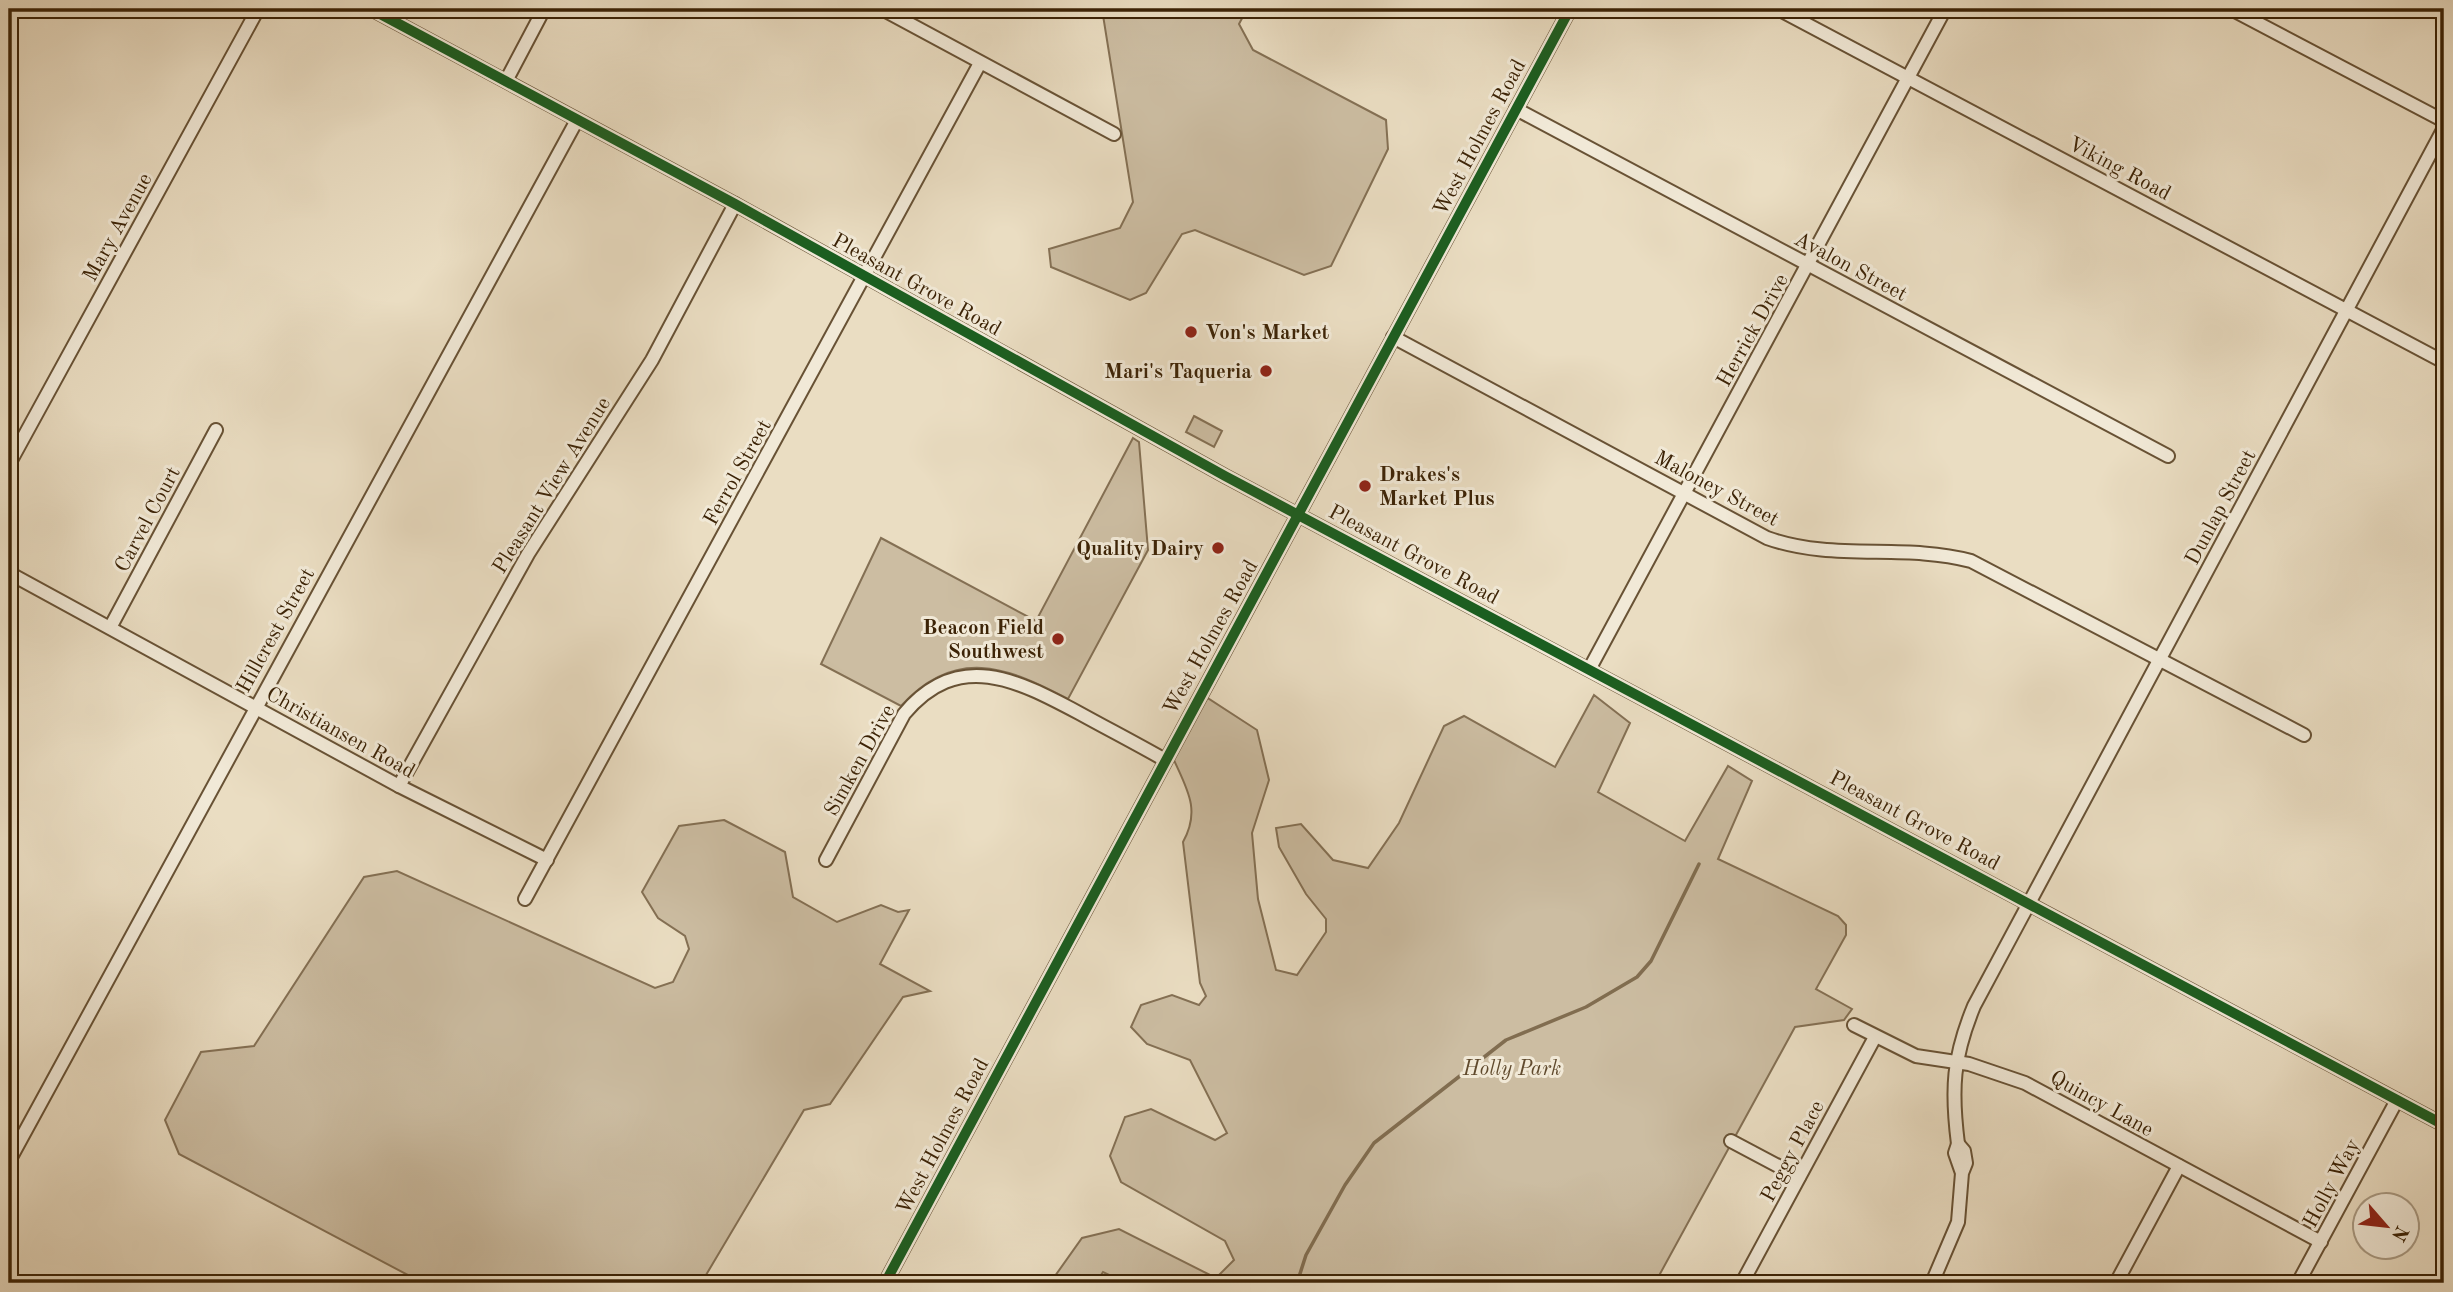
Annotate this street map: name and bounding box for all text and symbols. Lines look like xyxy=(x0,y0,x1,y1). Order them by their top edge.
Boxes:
street label: West Holmes Road xyxy=(1430,56,1530,219)
street label: Viking Road xyxy=(2065,134,2174,205)
street label: Mary Avenue xyxy=(80,170,157,285)
street label: Avalon Street xyxy=(1790,229,1910,306)
street label: Pleasant Grove Road xyxy=(828,230,1004,341)
street label: Herrick Drive xyxy=(1714,271,1793,391)
place label: Von's Market xyxy=(1205,323,1330,344)
marker: Von's Market xyxy=(1183,324,1199,340)
place label: Mari's Taqueria xyxy=(1104,362,1252,383)
marker: Mari's Taqueria xyxy=(1258,363,1274,379)
street label: Pleasant View Avenue xyxy=(489,394,615,578)
street label: Ferrol Street xyxy=(701,416,776,529)
street label: Dunlap Street xyxy=(2182,447,2260,569)
street label: Maloney Street xyxy=(1651,448,1782,531)
street label: Carvel Court xyxy=(112,464,185,576)
place label: Drakes's Market Plus xyxy=(1379,465,1494,510)
marker: Drakes's Market Plus xyxy=(1357,478,1373,494)
street label: Pleasant Grove Road xyxy=(1325,502,1502,609)
place label: Quality Dairy xyxy=(1076,539,1204,560)
marker: Quality Dairy xyxy=(1210,540,1226,556)
street label: West Holmes Road xyxy=(1160,557,1262,719)
street label: Hillcrest Street xyxy=(233,565,319,697)
place label: Beacon Field Southwest xyxy=(923,618,1044,663)
marker: Beacon Field Southwest xyxy=(1050,631,1066,647)
street label: Christiansen Road xyxy=(262,684,418,783)
street label: Simken Drive xyxy=(821,702,899,820)
street label: Pleasant Grove Road xyxy=(1826,768,2003,875)
street label: West Holmes Road xyxy=(893,1055,993,1218)
park label: Holly Park xyxy=(1462,1059,1561,1080)
street label: Quincy Lane xyxy=(2046,1067,2156,1141)
street label: Peggy Place xyxy=(1758,1097,1829,1206)
street label: Holly Way xyxy=(2300,1136,2364,1232)
north arrow xyxy=(2352,1190,2422,1260)
text: N xyxy=(2387,1222,2411,1244)

